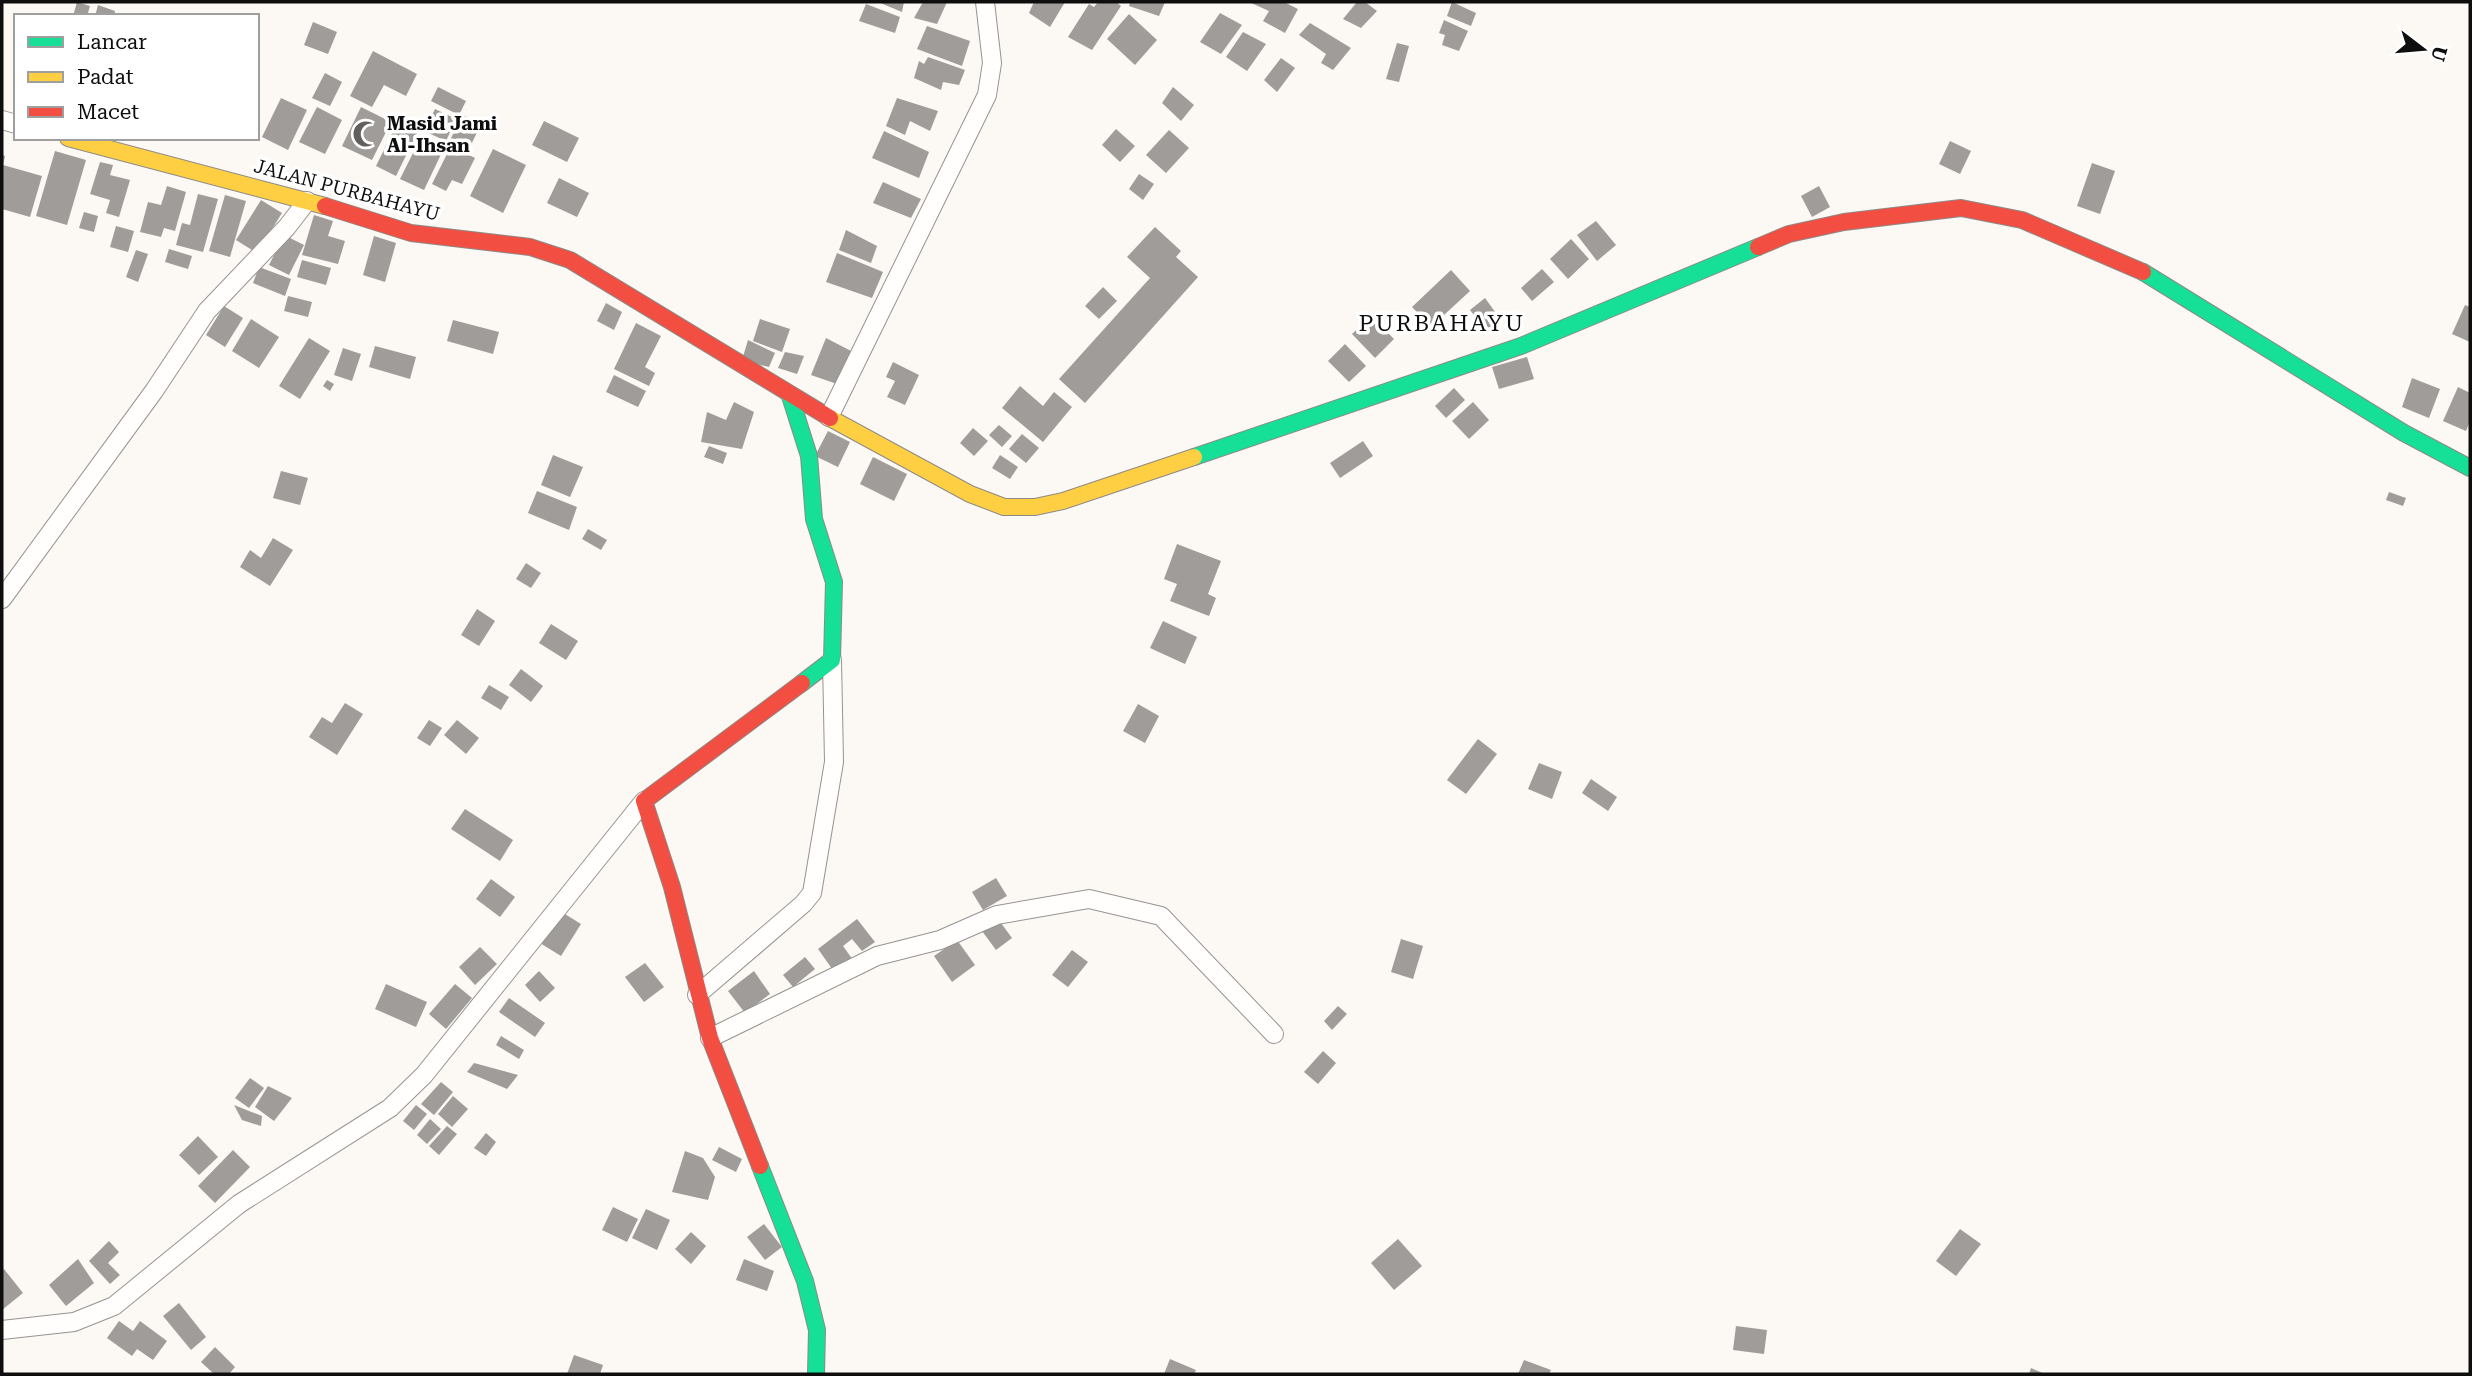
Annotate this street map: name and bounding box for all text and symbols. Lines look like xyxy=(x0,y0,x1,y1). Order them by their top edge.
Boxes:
legend xyxy=(14,14,259,140)
north arrow xyxy=(2388,14,2458,84)
text: Lancar xyxy=(77,30,147,54)
text: U xyxy=(2426,43,2452,64)
text: Padat xyxy=(77,65,134,89)
text: Macet xyxy=(77,100,139,124)
place label: Masid Jami Al-Ihsan xyxy=(387,112,497,157)
mosque icon: Masid Jami Al-Ihsan xyxy=(351,119,381,149)
street label: JALAN PURBAHAYU xyxy=(251,154,443,226)
district label: PURBAHAYU xyxy=(1359,310,1525,337)

